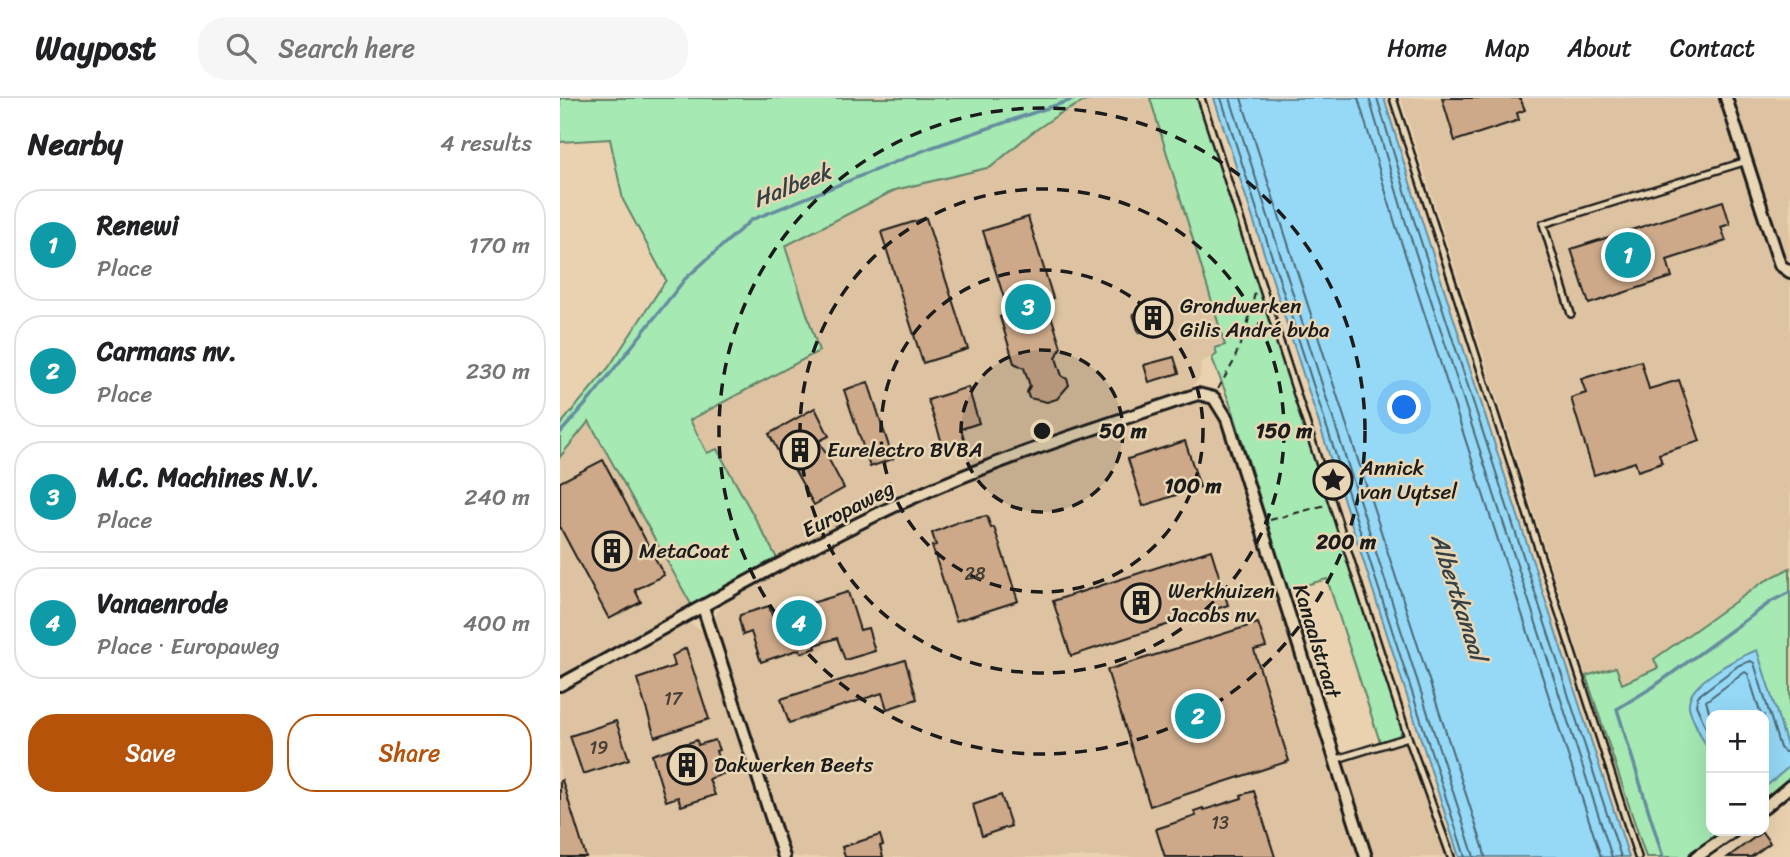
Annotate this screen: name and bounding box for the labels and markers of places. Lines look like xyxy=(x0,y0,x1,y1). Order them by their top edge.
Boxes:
pin: 1 xyxy=(1605,229,1651,281)
pin: 3 xyxy=(1005,281,1051,333)
place label: Grondwerken Gilis André bvba xyxy=(1180,287,1330,349)
building icon: Grondwerken Gilis André bvba xyxy=(1132,297,1174,339)
centre of rings xyxy=(1030,419,1054,443)
building icon: Eurelectro BVBA xyxy=(779,429,821,471)
place label: Eurelectro BVBA xyxy=(827,431,983,469)
place label: Annick van Uytsel xyxy=(1359,449,1458,511)
place icon: Annick van Uytsel xyxy=(1312,459,1354,501)
building icon: MetaCoat xyxy=(591,530,633,572)
place label: MetaCoat xyxy=(639,532,730,570)
place label: Werkhuizen Jacobs nv xyxy=(1167,572,1275,634)
building icon: Werkhuizen Jacobs nv xyxy=(1120,582,1162,624)
pin: 4 xyxy=(776,597,822,649)
pin: 2 xyxy=(1175,690,1221,742)
building icon: Dakwerken Beets xyxy=(666,744,708,786)
place label: Dakwerken Beets xyxy=(714,746,874,784)

